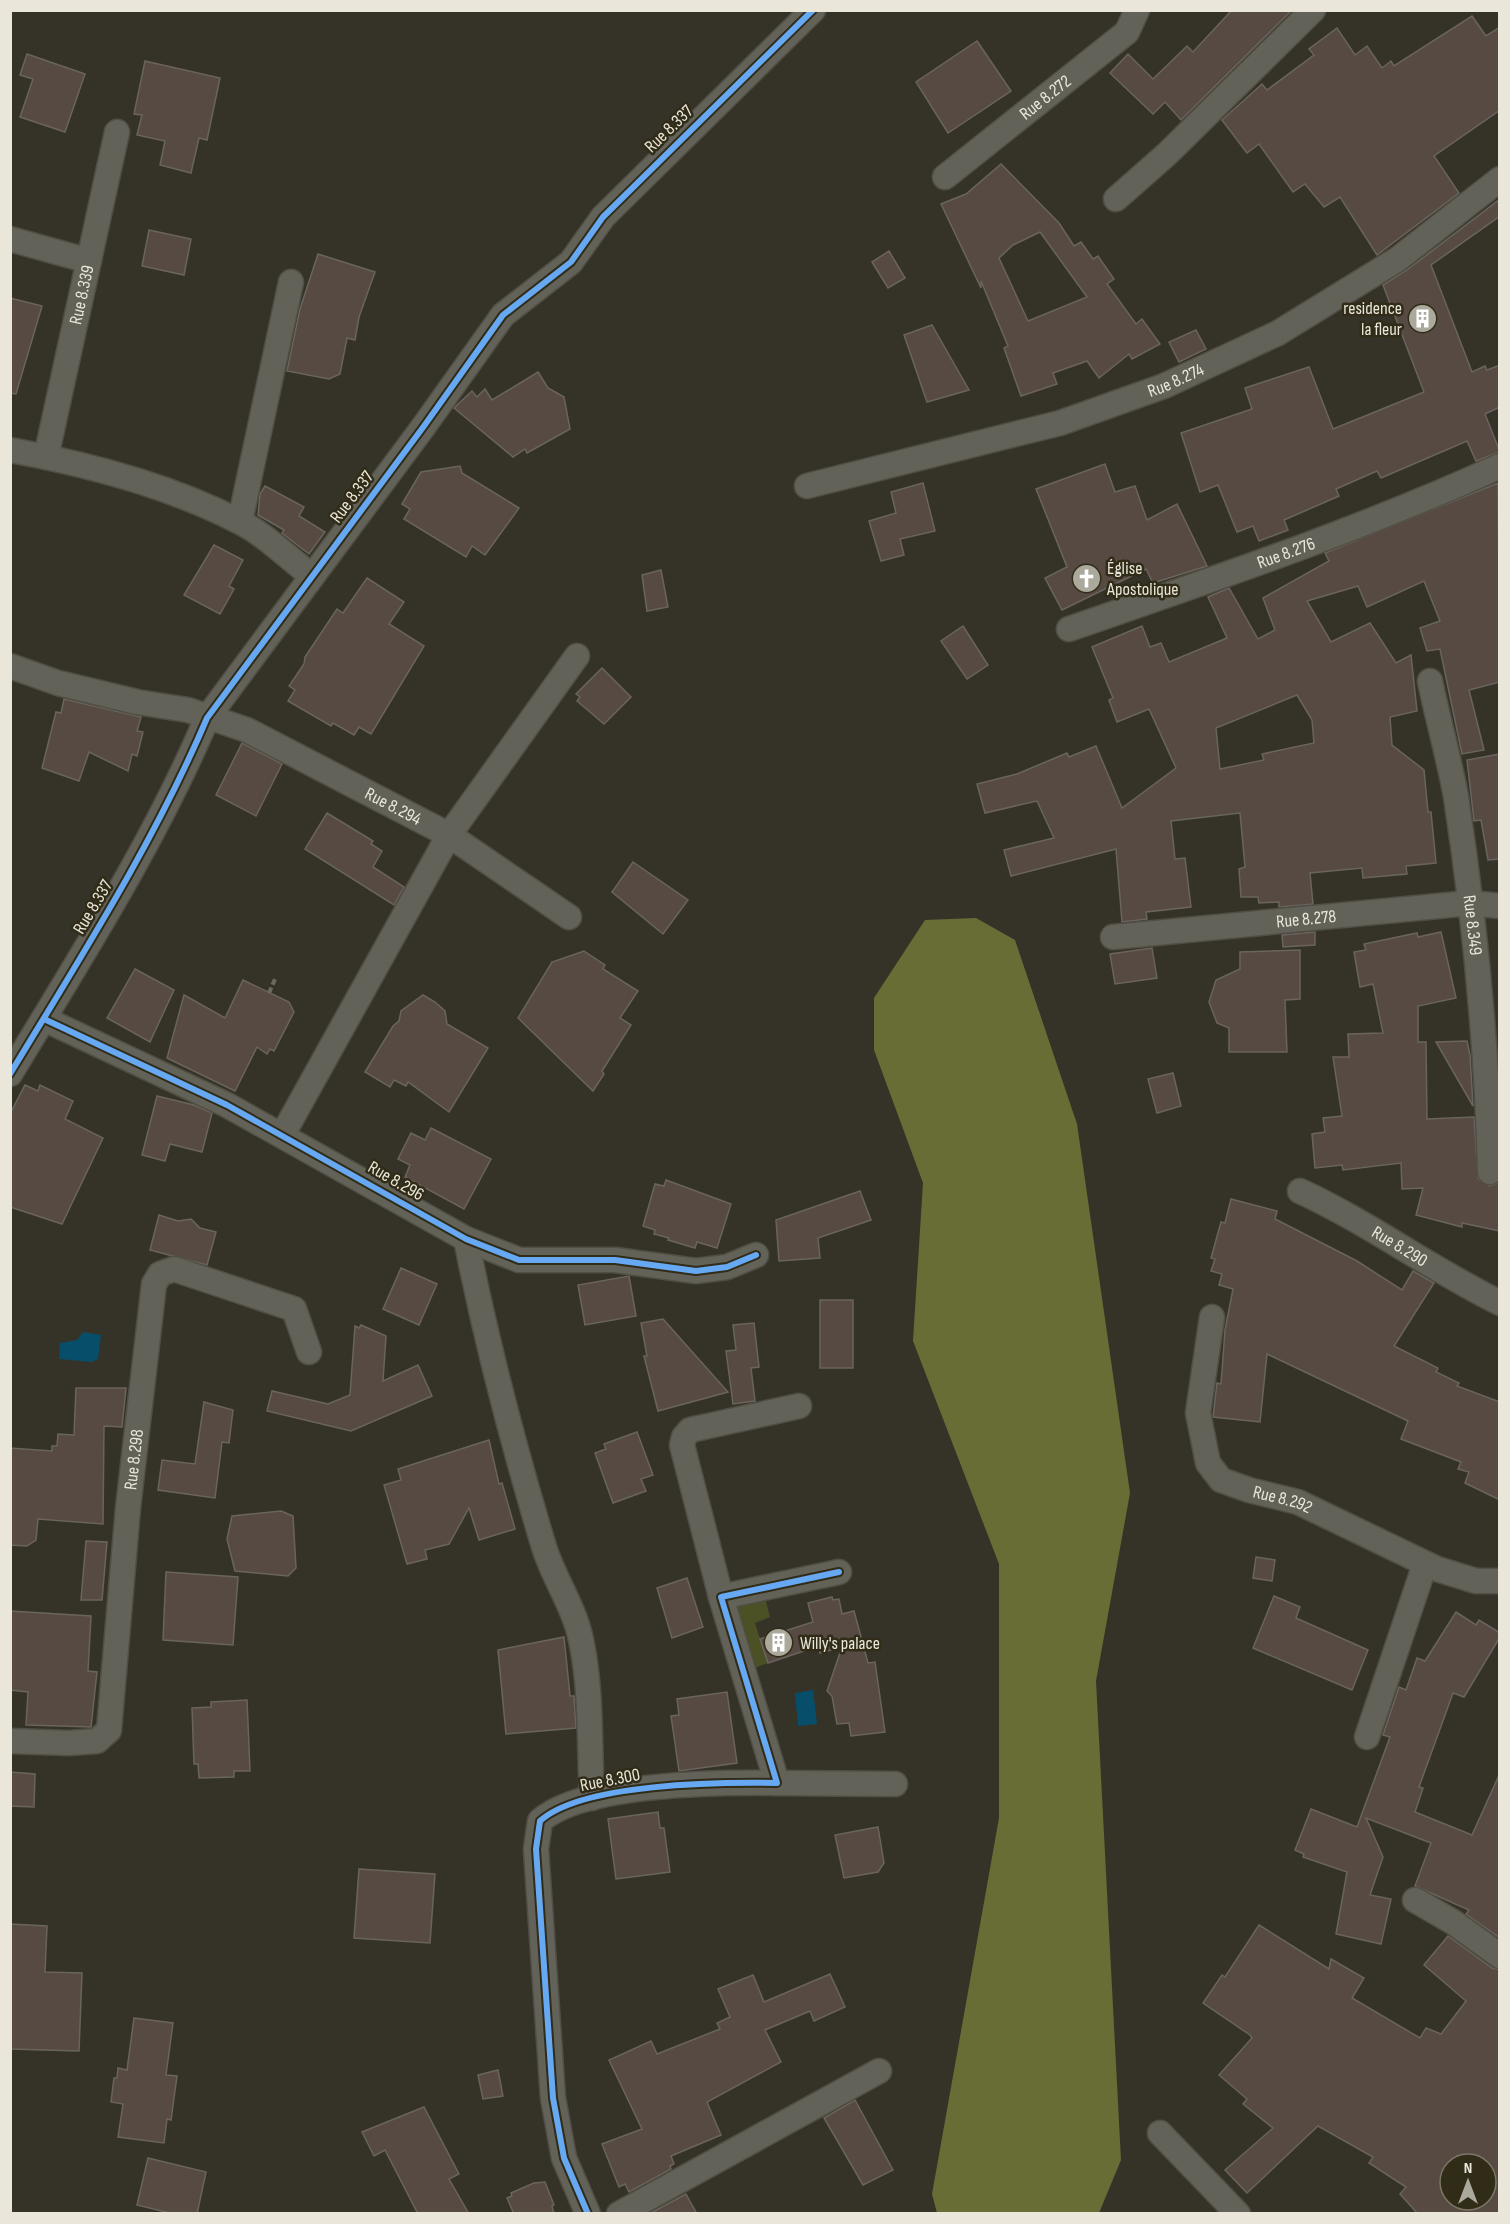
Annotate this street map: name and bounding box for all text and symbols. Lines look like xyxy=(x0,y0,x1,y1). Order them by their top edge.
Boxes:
street label: Rue 8.272 xyxy=(1015,70,1075,124)
street label: Rue 8.337 xyxy=(640,100,698,157)
street label: Rue 8.339 xyxy=(65,263,98,327)
place label: residence la fleur xyxy=(1343,298,1402,340)
building icon: residence la fleur xyxy=(1407,302,1439,334)
street label: Rue 8.274 xyxy=(1145,358,1207,401)
street label: Rue 8.337 xyxy=(326,466,379,527)
street label: Rue 8.276 xyxy=(1254,533,1318,573)
place label: Église Apostolique xyxy=(1106,558,1179,600)
church icon: Église Apostolique xyxy=(1070,562,1102,594)
street label: Rue 8.294 xyxy=(362,783,426,830)
street label: Rue 8.337 xyxy=(69,875,118,938)
street label: Rue 8.349 xyxy=(1459,894,1487,956)
street label: Rue 8.278 xyxy=(1275,905,1337,932)
street label: Rue 8.296 xyxy=(364,1157,428,1205)
street label: Rue 8.290 xyxy=(1368,1221,1431,1271)
street label: Rue 8.298 xyxy=(120,1428,148,1491)
street label: Rue 8.292 xyxy=(1251,1481,1316,1518)
building icon: Willy's palace xyxy=(763,1627,795,1659)
place label: Willy's palace xyxy=(800,1633,880,1654)
street label: Rue 8.300 xyxy=(578,1764,642,1796)
north arrow xyxy=(1438,2152,1498,2212)
text: N xyxy=(1464,2159,1472,2178)

